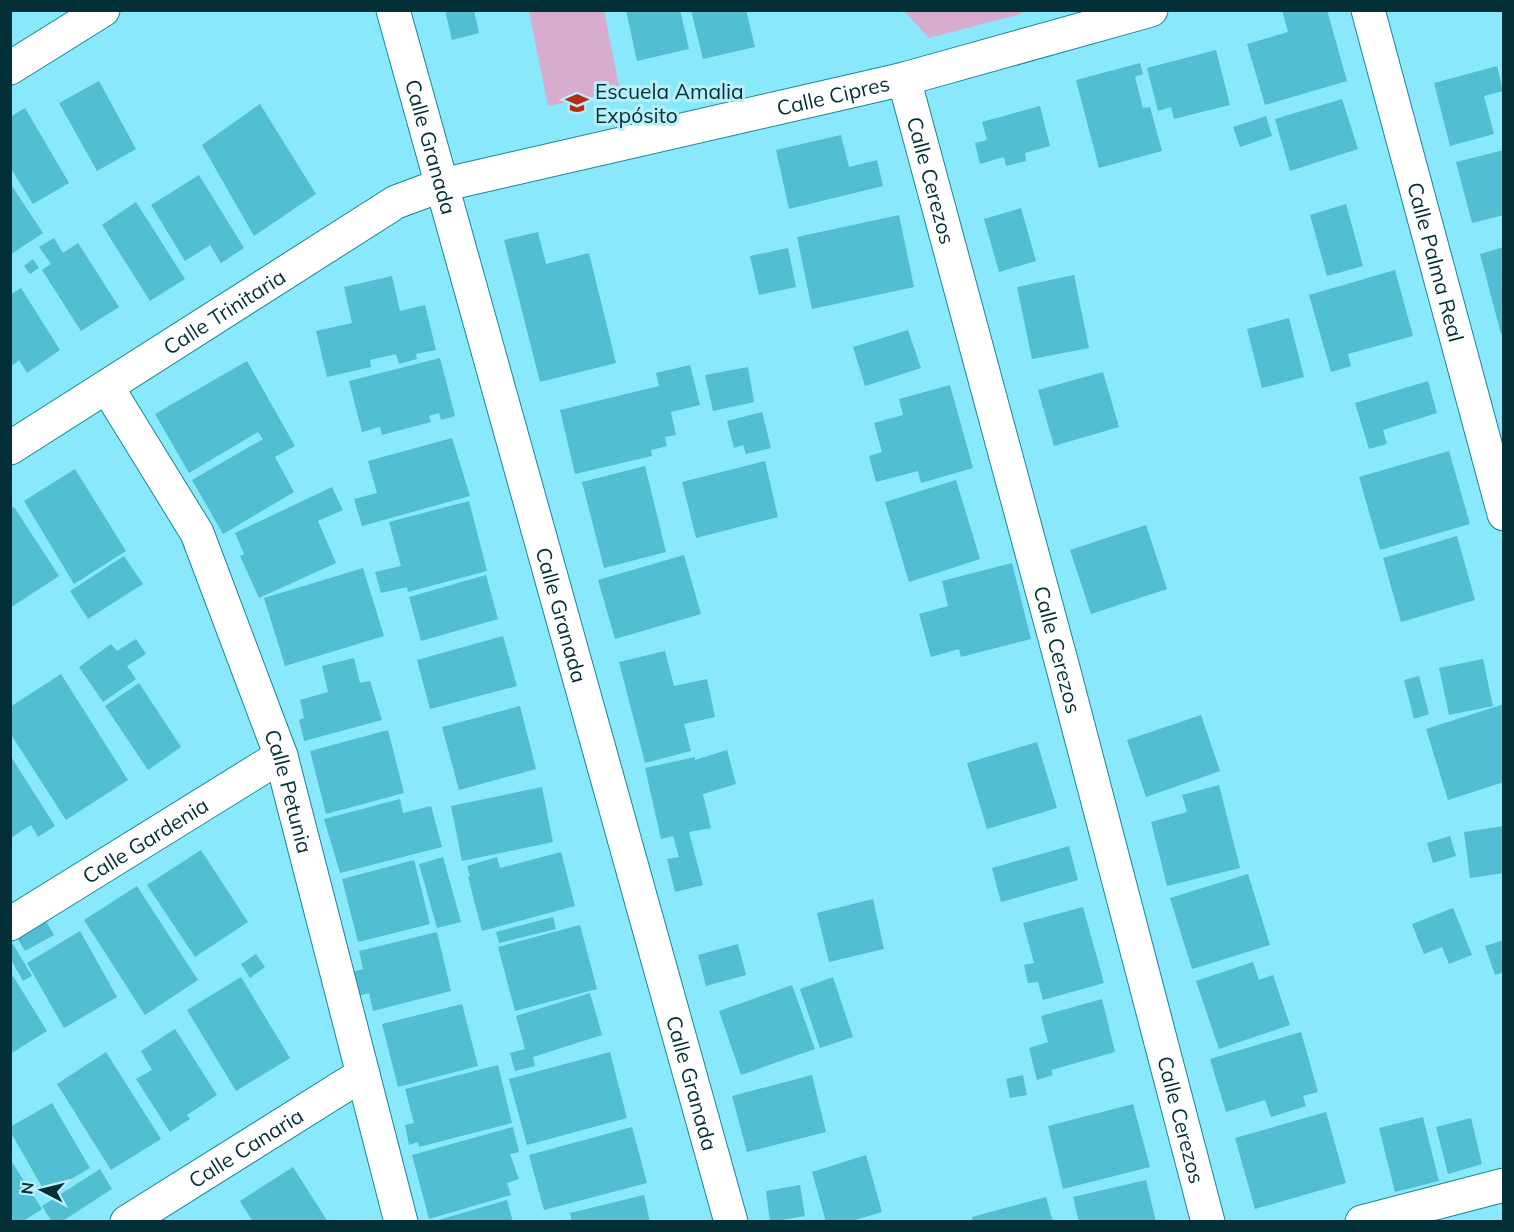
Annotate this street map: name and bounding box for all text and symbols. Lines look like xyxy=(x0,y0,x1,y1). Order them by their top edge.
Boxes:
street label: Calle Cipres xyxy=(774,70,892,121)
street label: Calle Granada xyxy=(400,76,462,217)
place label: Escuela Amalia Expósito xyxy=(595,78,744,128)
school or university icon: Escuela Amalia Expósito xyxy=(564,90,590,116)
street label: Calle Cerezos xyxy=(902,114,961,247)
street label: Calle Palma Real xyxy=(1402,179,1470,345)
street label: Calle Trinitaria xyxy=(158,263,290,360)
street label: Calle Granada xyxy=(530,544,593,685)
street label: Calle Cerezos xyxy=(1028,583,1087,716)
street label: Calle Petunia xyxy=(259,726,319,856)
street label: Calle Gardenia xyxy=(78,792,213,889)
street label: Calle Granada xyxy=(661,1013,723,1154)
street label: Calle Cerezos xyxy=(1152,1053,1210,1186)
street label: Calle Canaria xyxy=(183,1102,308,1193)
north arrow xyxy=(12,1160,72,1220)
text: N xyxy=(16,1181,38,1195)

